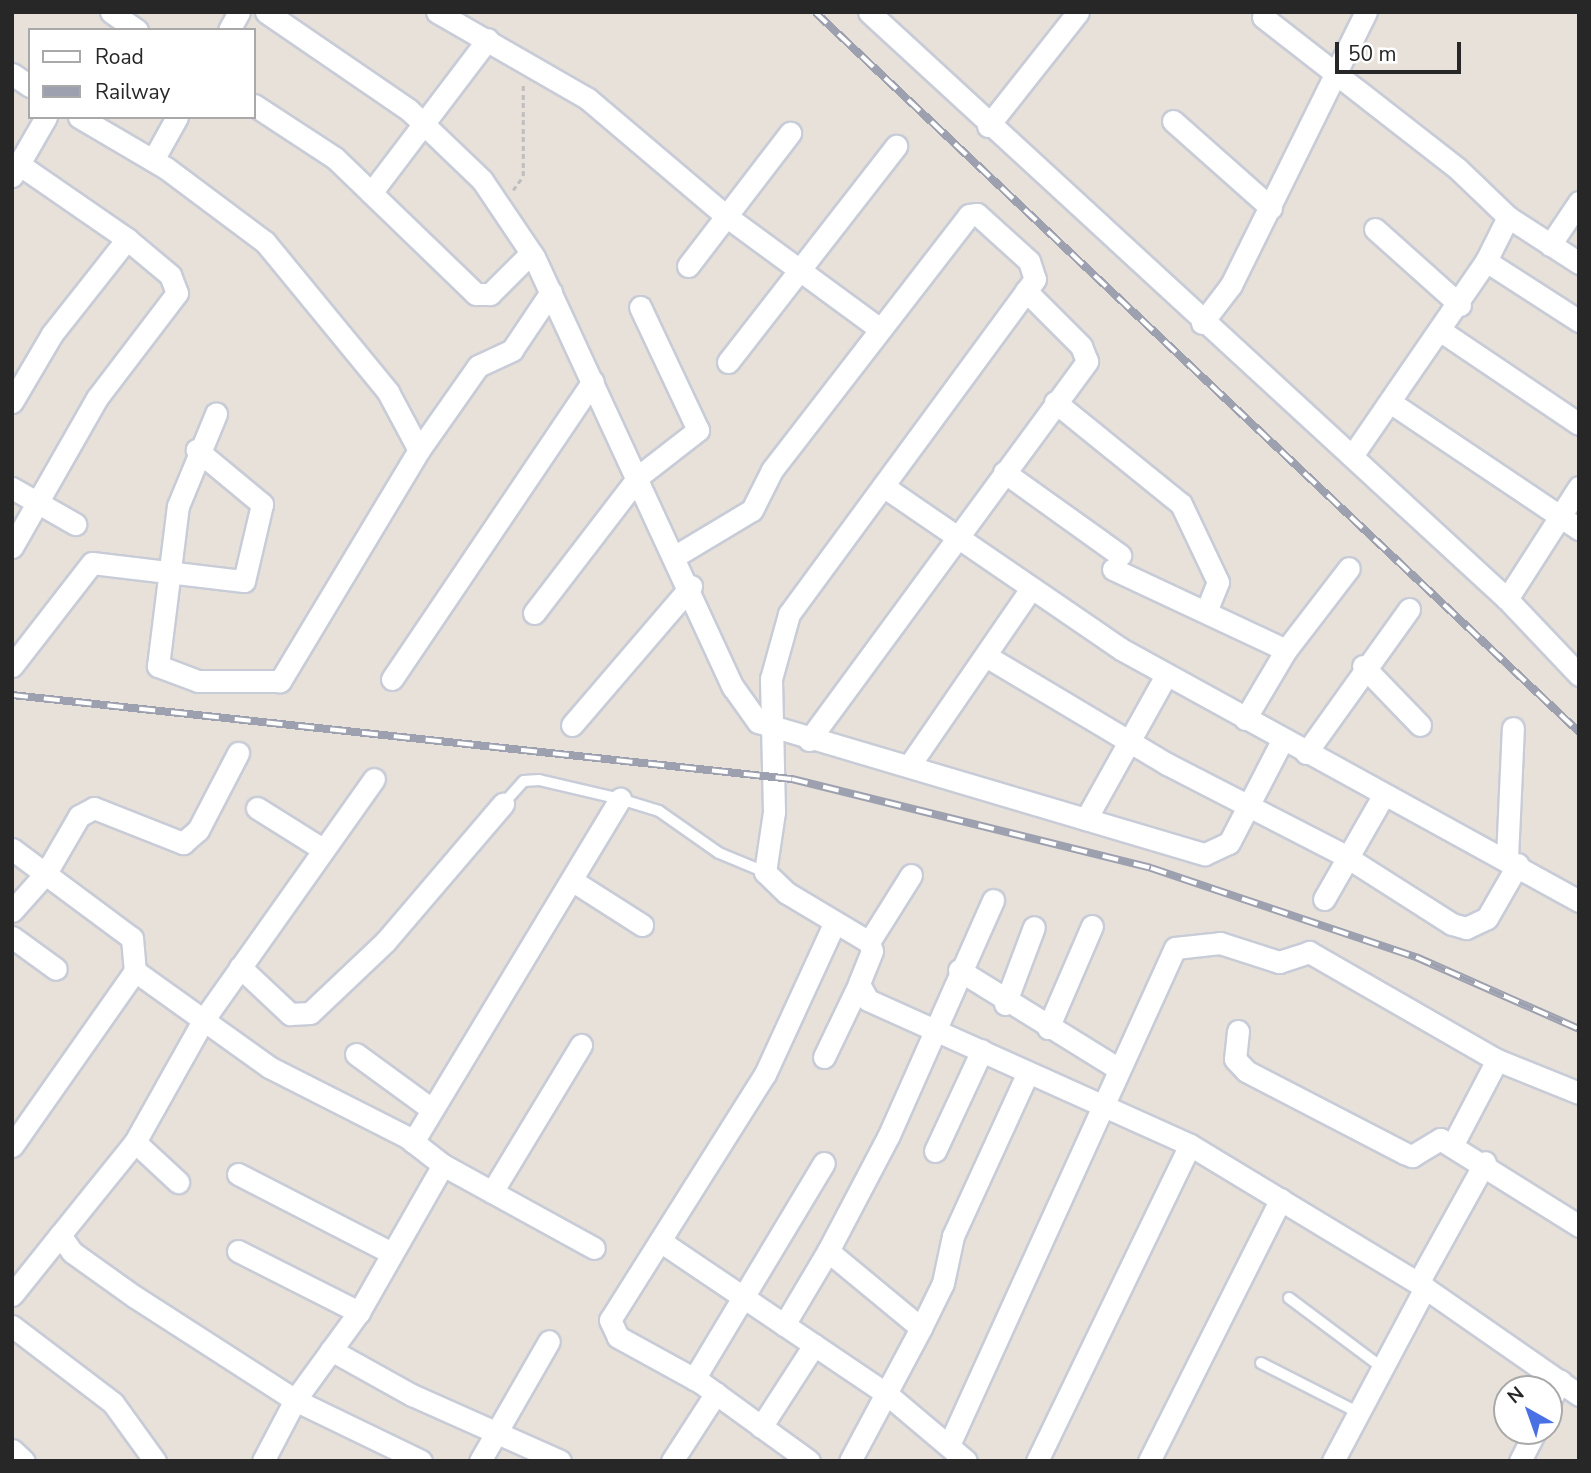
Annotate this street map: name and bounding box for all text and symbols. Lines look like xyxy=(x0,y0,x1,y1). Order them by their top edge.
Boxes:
legend xyxy=(28,28,256,119)
scale bar xyxy=(1339,28,1465,72)
text: 50 m xyxy=(1348,40,1397,68)
text: Road xyxy=(95,43,144,71)
text: Railway xyxy=(95,78,170,106)
north arrow xyxy=(1493,1375,1563,1445)
text: N xyxy=(1502,1381,1530,1410)

